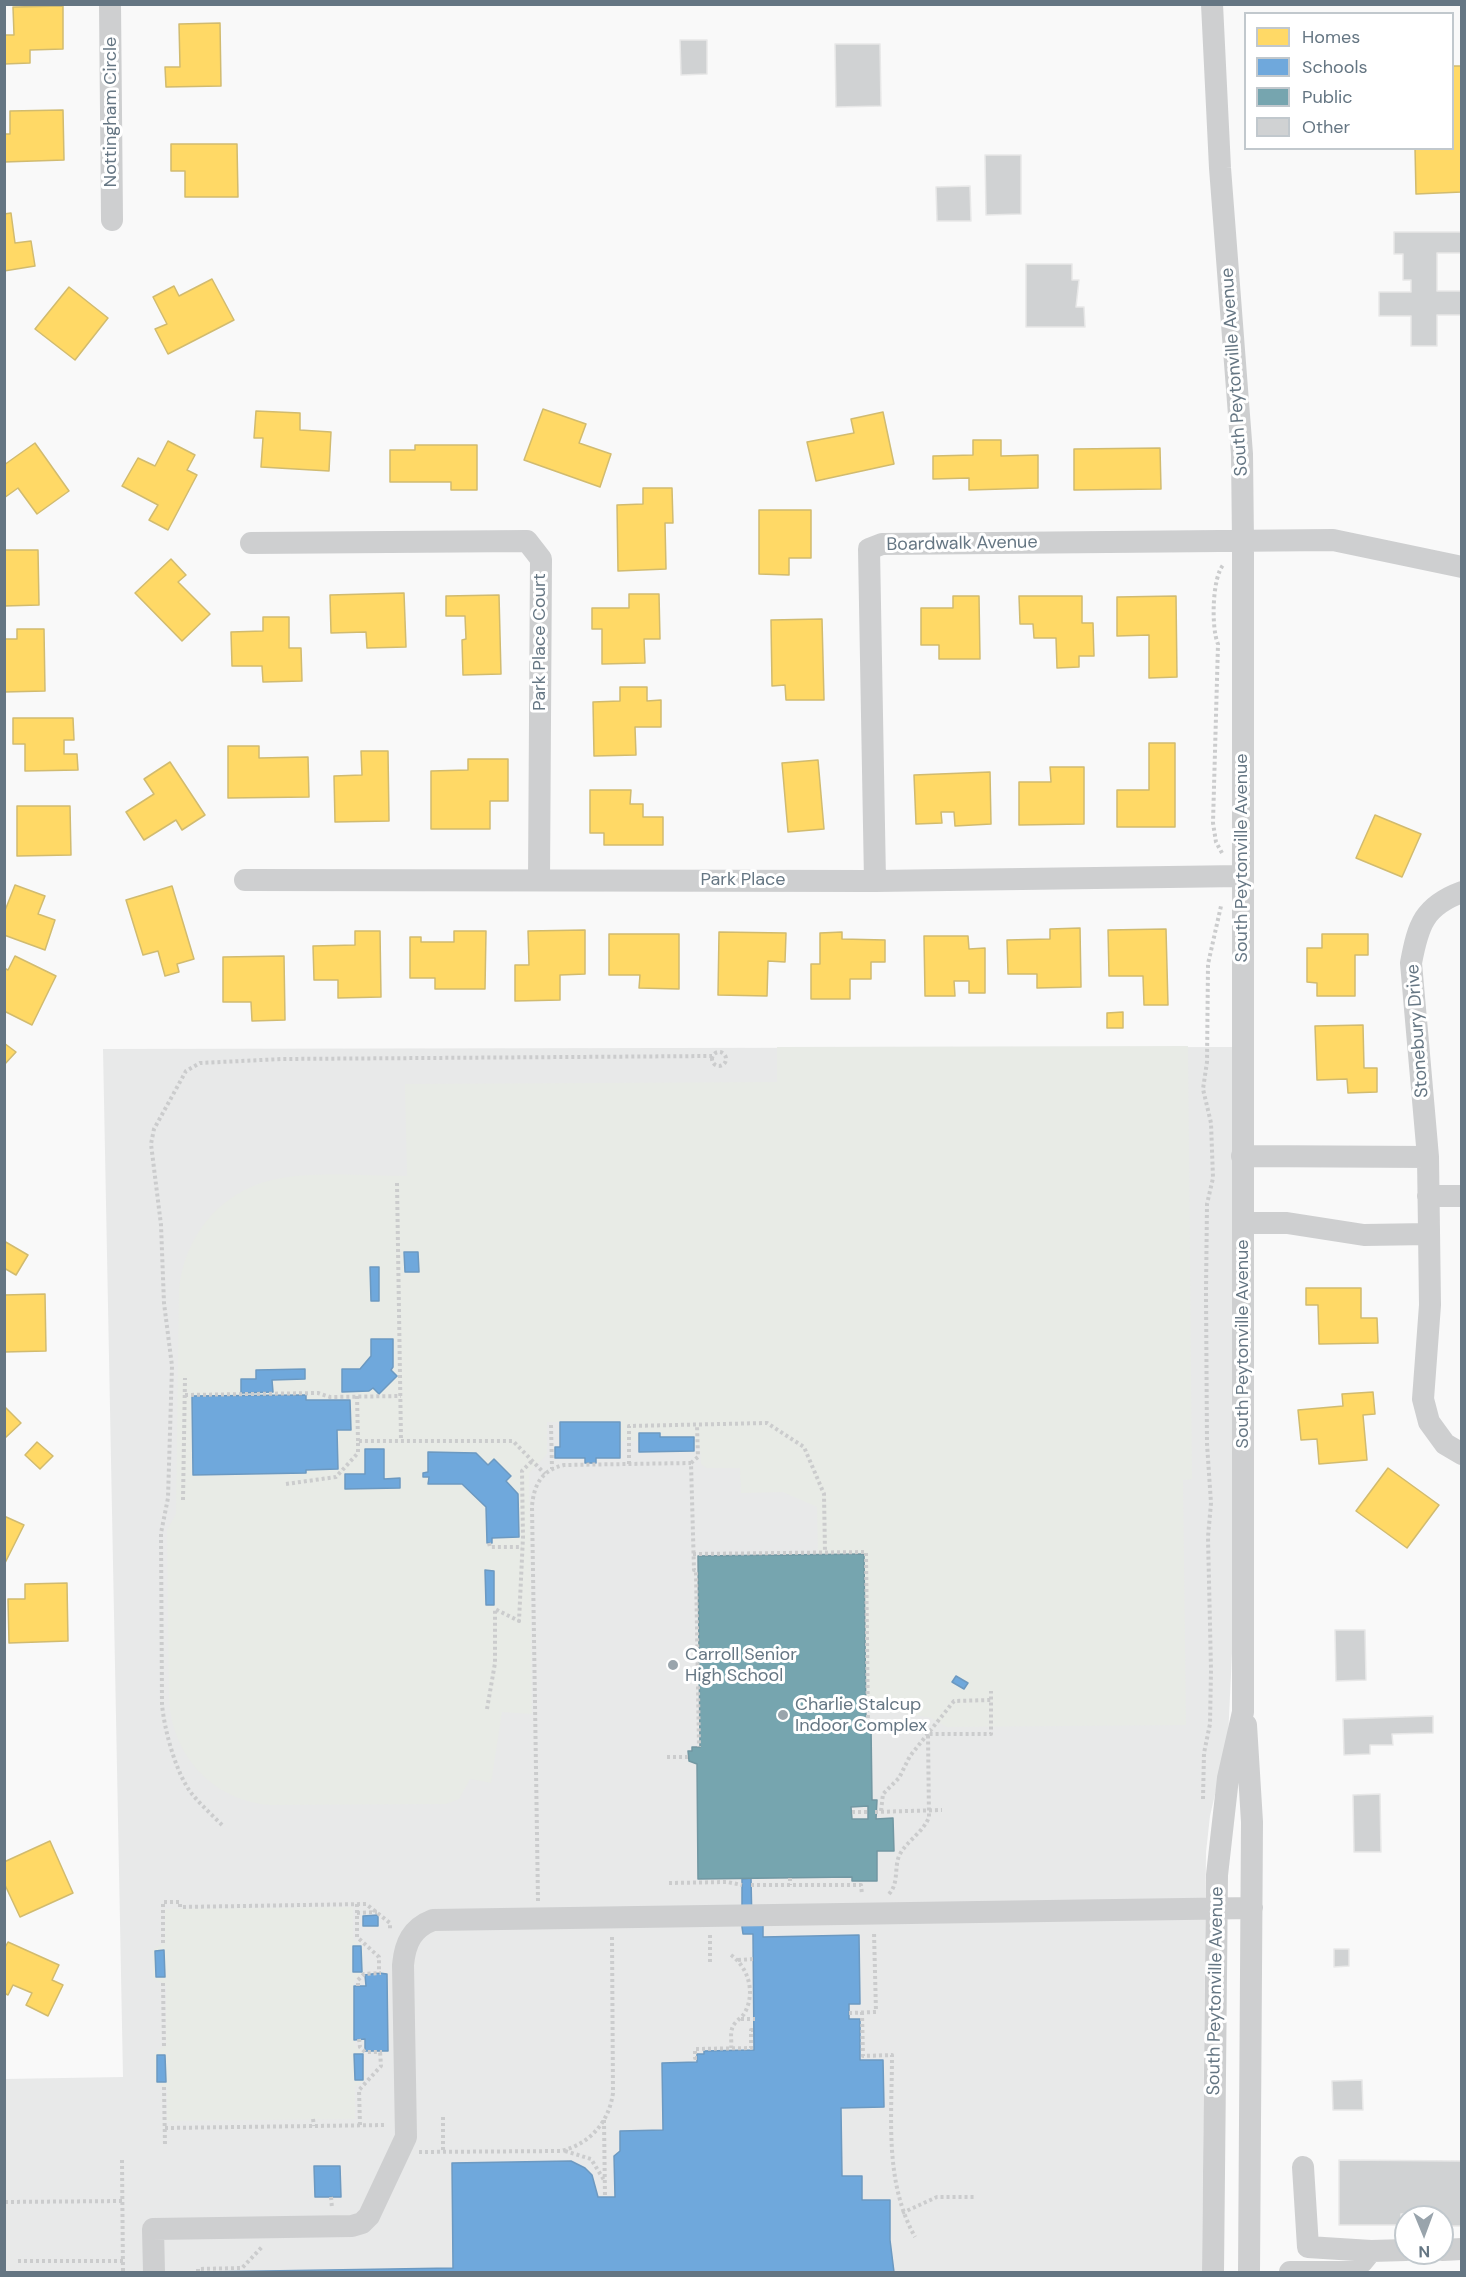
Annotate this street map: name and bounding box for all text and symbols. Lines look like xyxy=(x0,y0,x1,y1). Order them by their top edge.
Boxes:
legend xyxy=(1244,12,1454,150)
text: Homes xyxy=(1302,25,1360,49)
street label: Nottingham Circle xyxy=(100,37,122,187)
text: Schools xyxy=(1302,55,1367,79)
text: Public xyxy=(1302,85,1353,109)
text: Other xyxy=(1302,115,1350,139)
street label: South Peytonville Avenue xyxy=(1217,267,1253,477)
street label: Boardwalk Avenue xyxy=(886,532,1038,556)
street label: Park Place Court xyxy=(529,573,551,711)
street label: South Peytonville Avenue xyxy=(1231,753,1253,963)
street label: Park Place xyxy=(700,869,786,891)
street label: Stonebury Drive xyxy=(1403,963,1433,1099)
street label: South Peytonville Avenue xyxy=(1232,1239,1254,1449)
place label: Carroll Senior High School xyxy=(685,1644,797,1686)
marker: Carroll Senior High School xyxy=(666,1658,680,1672)
place label: Charlie Stalcup Indoor Complex xyxy=(795,1694,927,1736)
marker: Charlie Stalcup Indoor Complex xyxy=(776,1708,790,1722)
street label: South Peytonville Avenue xyxy=(1203,1886,1229,2096)
north arrow xyxy=(1394,2205,1454,2265)
text: N xyxy=(1418,2241,1430,2262)

